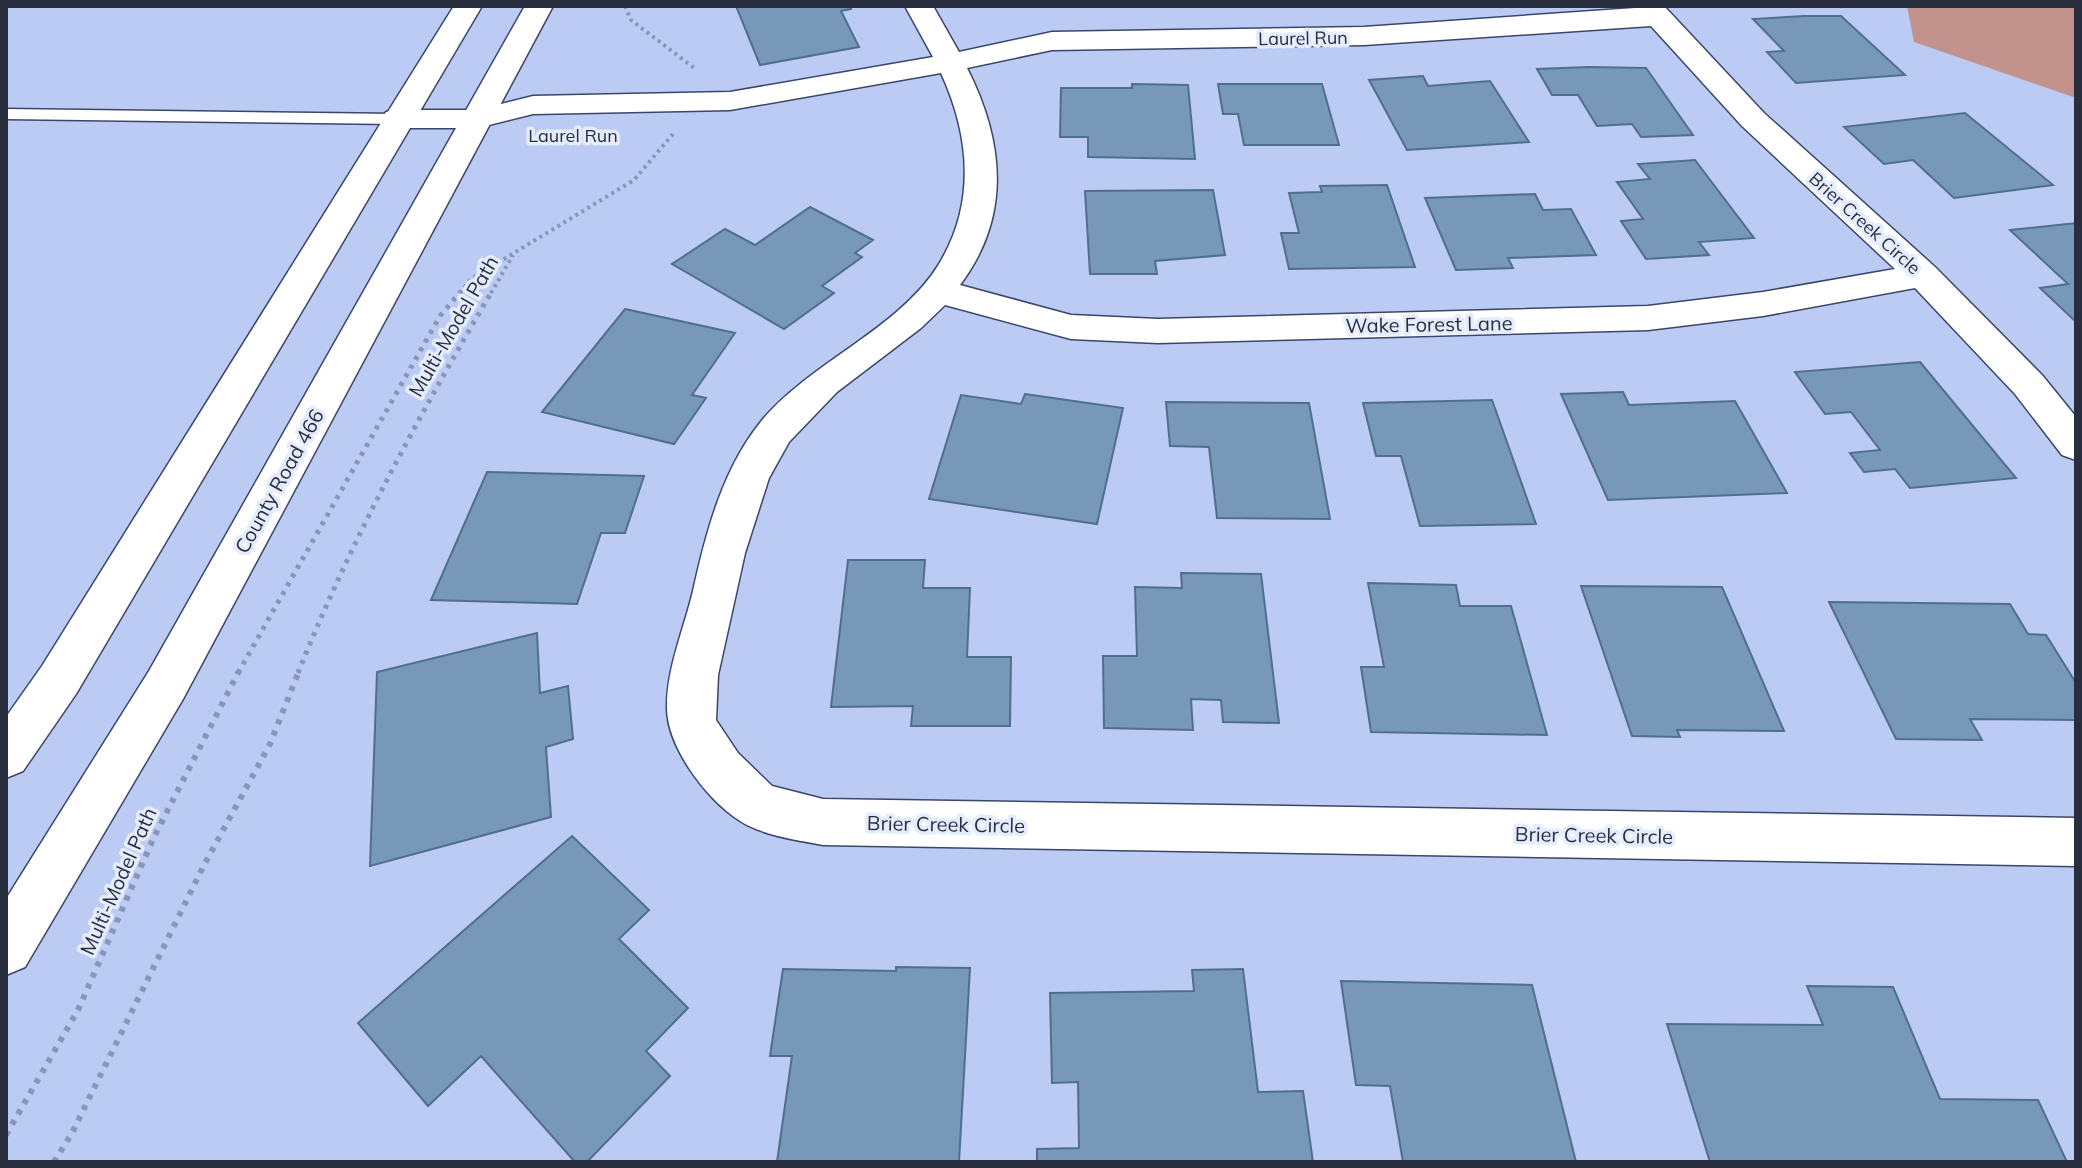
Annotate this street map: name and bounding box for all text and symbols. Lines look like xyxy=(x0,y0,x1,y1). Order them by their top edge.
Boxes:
street label: Laurel Run xyxy=(1258,26,1348,50)
street label: Laurel Run xyxy=(528,124,618,147)
street label: Brier Creek Circle xyxy=(1804,167,1926,279)
street label: Multi-Model Path xyxy=(403,251,503,401)
street label: Wake Forest Lane xyxy=(1345,310,1513,338)
street label: County Road 466 xyxy=(229,405,329,557)
street label: Multi-Model Path xyxy=(74,804,162,958)
street label: Brier Creek Circle xyxy=(867,810,1025,838)
street label: Brier Creek Circle xyxy=(1515,821,1673,849)

